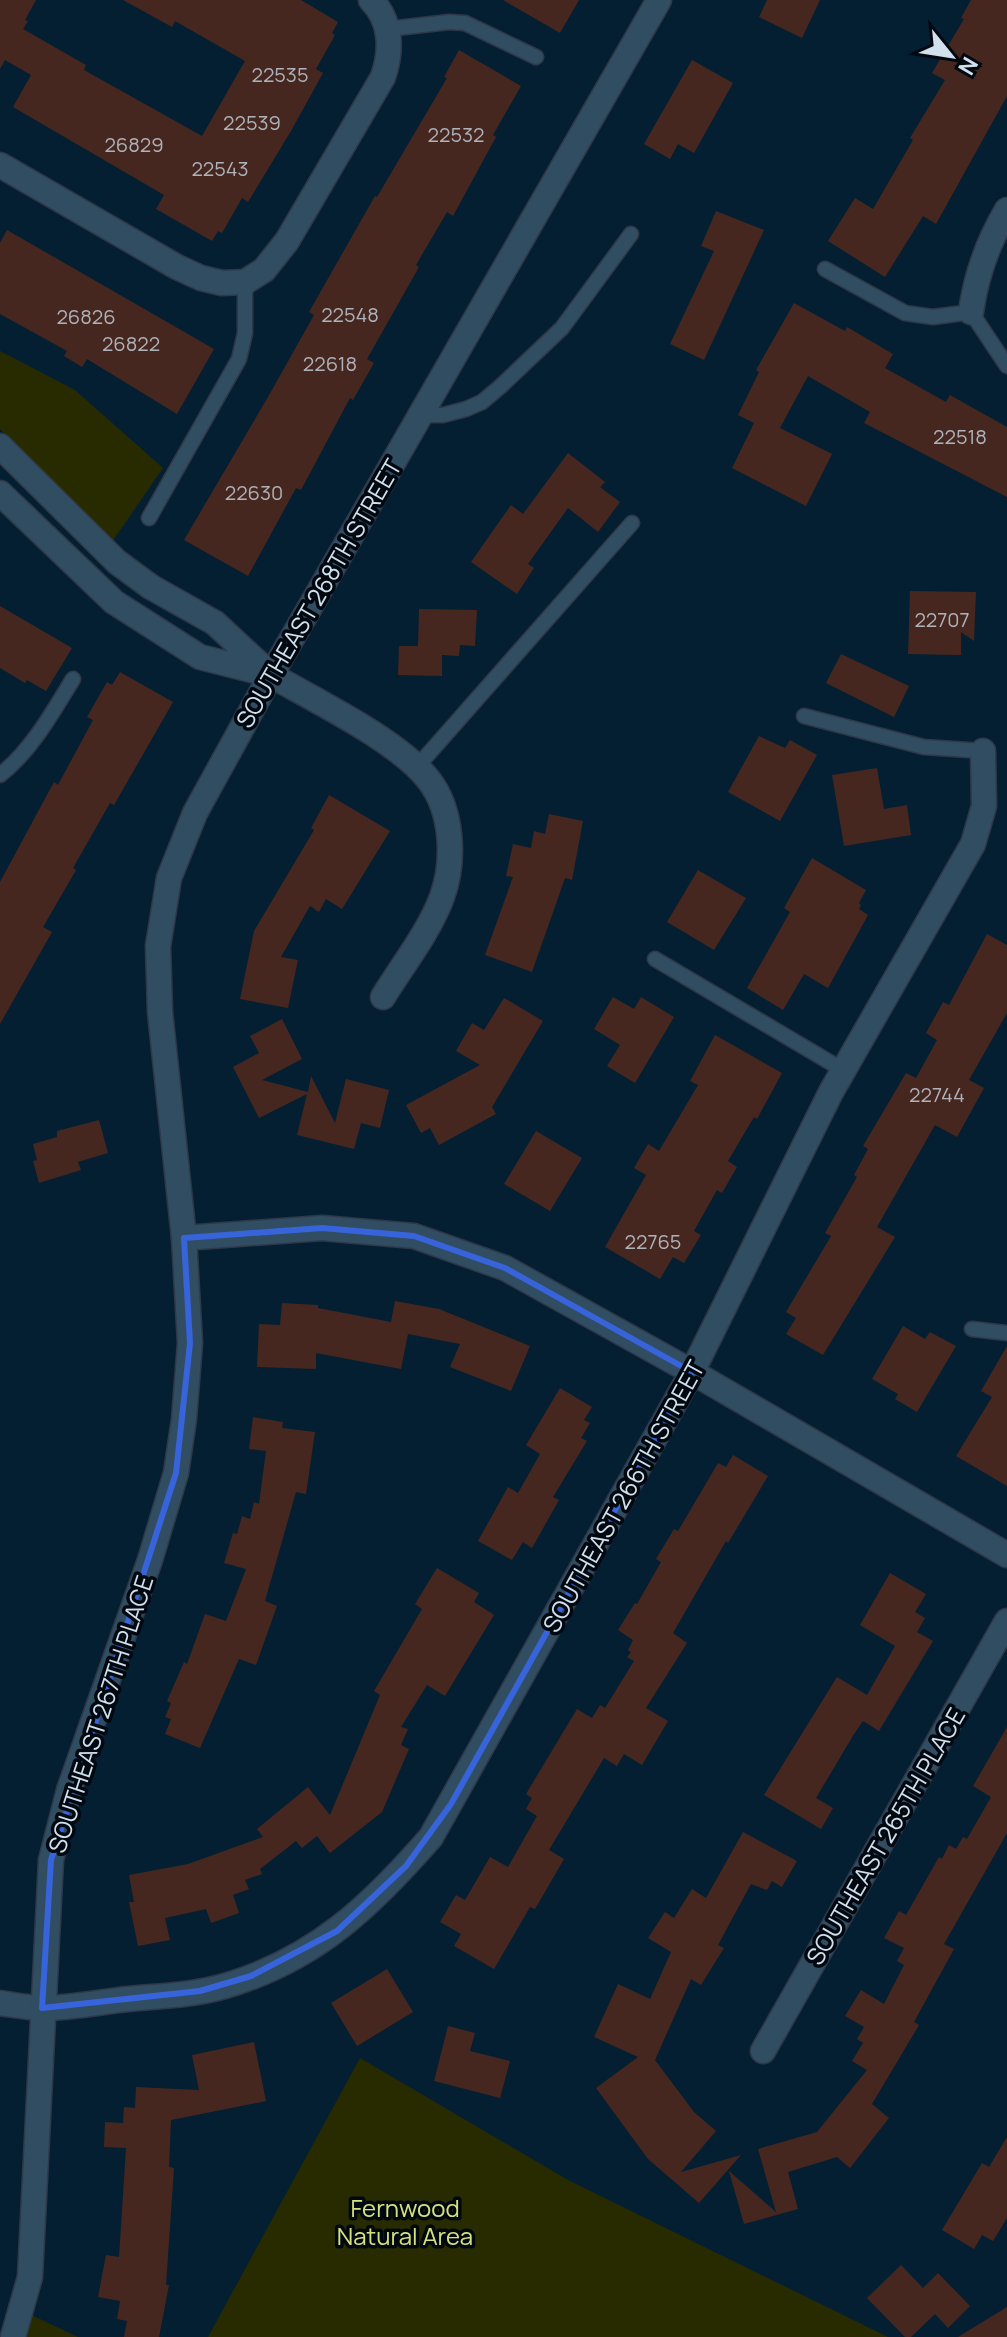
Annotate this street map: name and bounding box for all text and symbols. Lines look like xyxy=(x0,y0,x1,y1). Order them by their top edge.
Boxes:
north arrow xyxy=(911,16,991,96)
text: N xyxy=(951,52,985,80)
house number: 22535 xyxy=(252,61,308,88)
house number: 22539 xyxy=(223,109,281,136)
house number: 22532 xyxy=(428,121,484,148)
house number: 26829 xyxy=(104,131,164,158)
house number: 22543 xyxy=(191,155,249,182)
house number: 22548 xyxy=(321,301,379,328)
house number: 26826 xyxy=(56,303,116,330)
house number: 26822 xyxy=(102,330,160,357)
house number: 22618 xyxy=(303,350,357,377)
house number: 22518 xyxy=(933,423,987,450)
street label: SOUTHEAST 268TH STREET xyxy=(227,452,409,733)
house number: 22630 xyxy=(225,479,283,506)
house number: 22707 xyxy=(914,606,970,633)
house number: 22744 xyxy=(909,1081,965,1108)
house number: 22765 xyxy=(625,1228,681,1255)
street label: SOUTHEAST 266TH STREET xyxy=(534,1353,712,1638)
street label: SOUTHEAST 267TH PLACE xyxy=(40,1571,160,1857)
street label: SOUTHEAST 265TH PLACE xyxy=(798,1701,972,1971)
park label: Fernwood Natural Area xyxy=(337,2191,473,2252)

